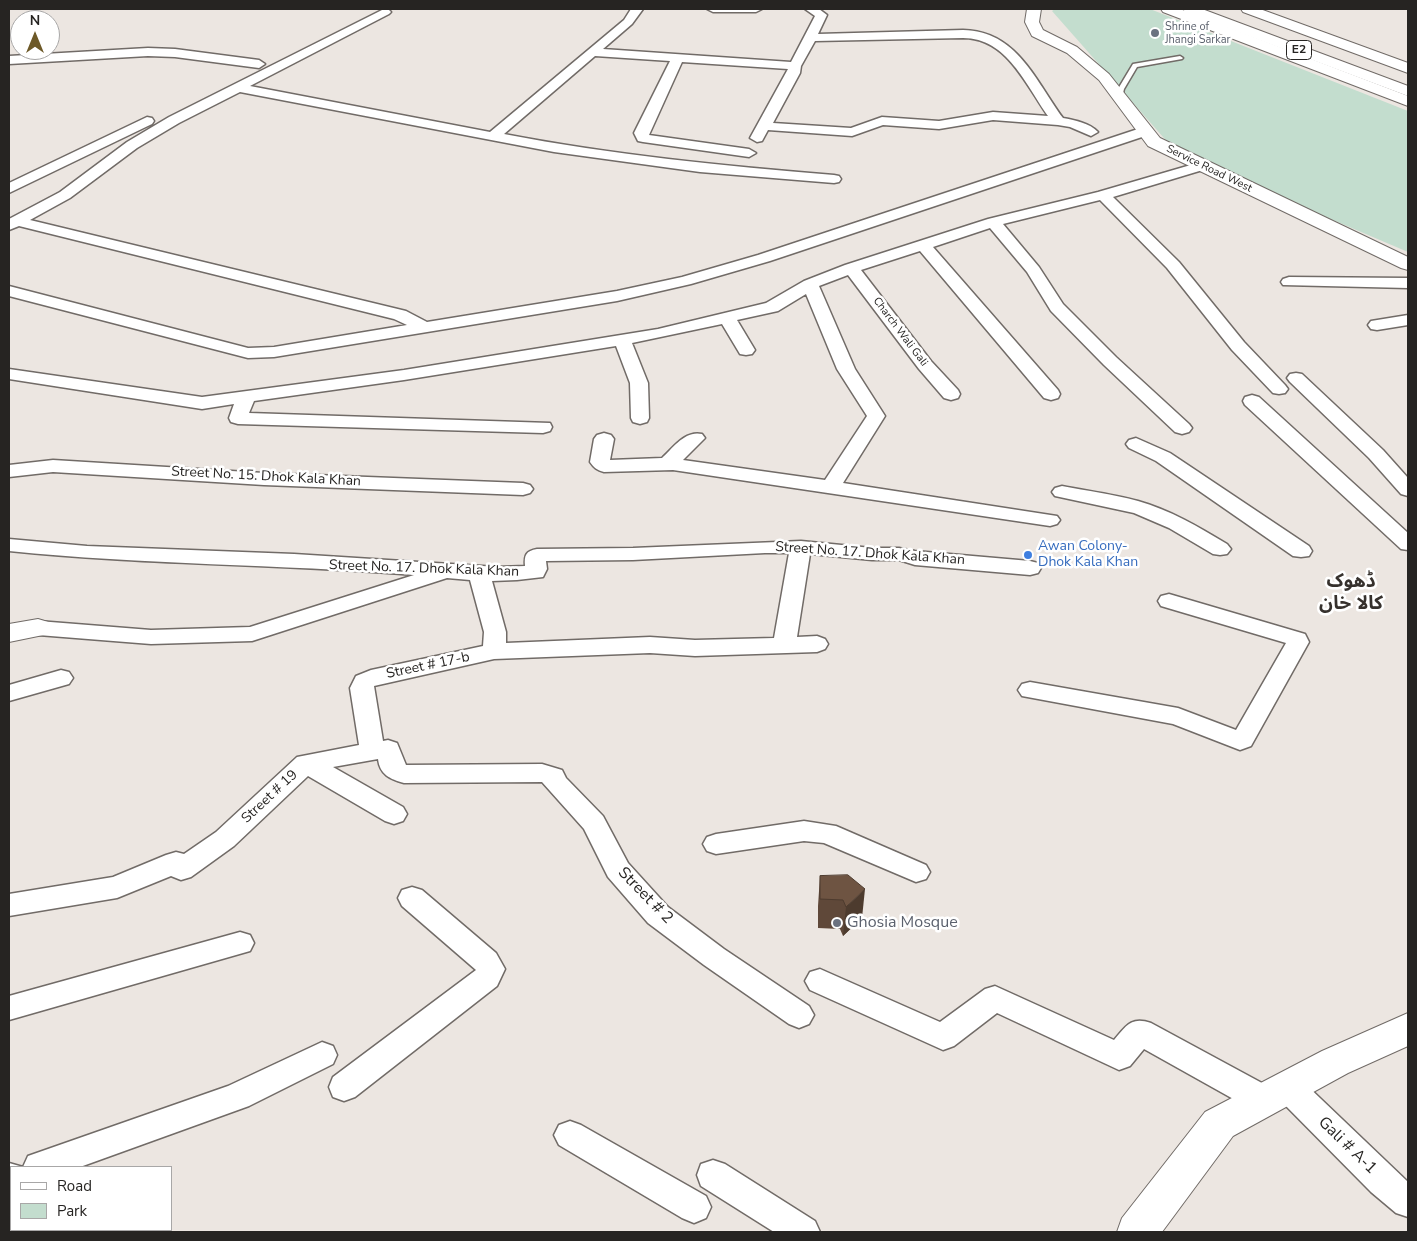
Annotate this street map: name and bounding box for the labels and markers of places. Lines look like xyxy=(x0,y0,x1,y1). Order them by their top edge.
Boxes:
place label: Shrine of Jhangi Sarkar xyxy=(1165,20,1230,46)
marker: Shrine of Jhangi Sarkar xyxy=(1149,27,1161,39)
place label: Awan Colony- Dhok Kala Khan xyxy=(1038,539,1138,572)
marker: Awan Colony- Dhok Kala Khan xyxy=(1022,549,1034,561)
place label: Ghosia Mosque xyxy=(847,913,958,933)
marker: Ghosia Mosque xyxy=(831,917,843,929)

